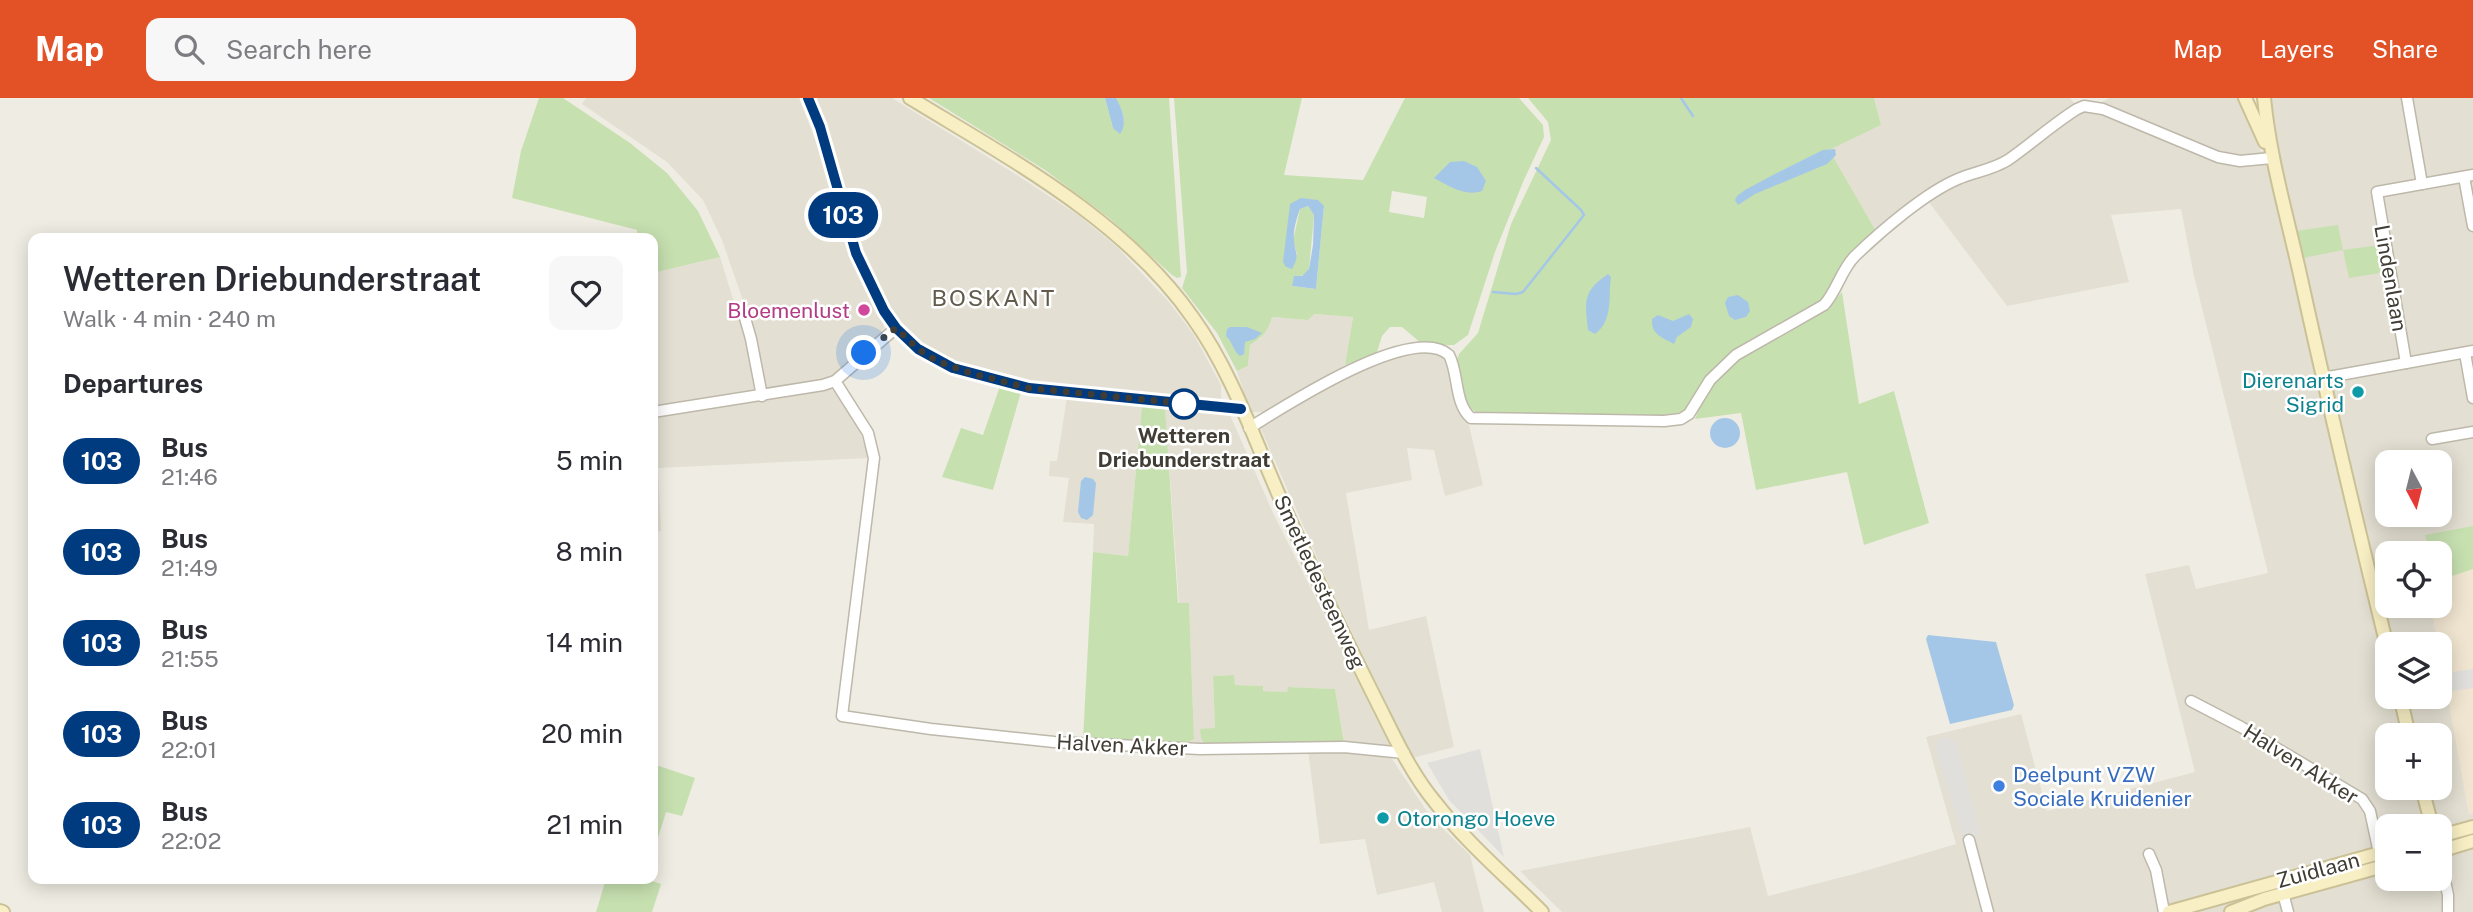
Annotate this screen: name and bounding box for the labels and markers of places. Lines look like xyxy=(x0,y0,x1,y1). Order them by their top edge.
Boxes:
place label: Bloemenlust xyxy=(727,298,850,323)
marker: Bloemenlust xyxy=(856,302,872,318)
place label: Dierenarts Sigrid xyxy=(2242,368,2344,417)
marker: Dierenarts Sigrid xyxy=(2350,384,2366,400)
marker: Wetteren Driebunderstraat xyxy=(1169,389,1199,419)
place label: Wetteren Driebunderstraat xyxy=(1098,423,1270,472)
place label: Deelpunt VZW Sociale Kruidenier xyxy=(2013,762,2192,811)
marker: Deelpunt VZW Sociale Kruidenier xyxy=(1991,778,2007,794)
place label: Otorongo Hoeve xyxy=(1397,806,1555,831)
marker: Otorongo Hoeve xyxy=(1375,810,1391,826)

